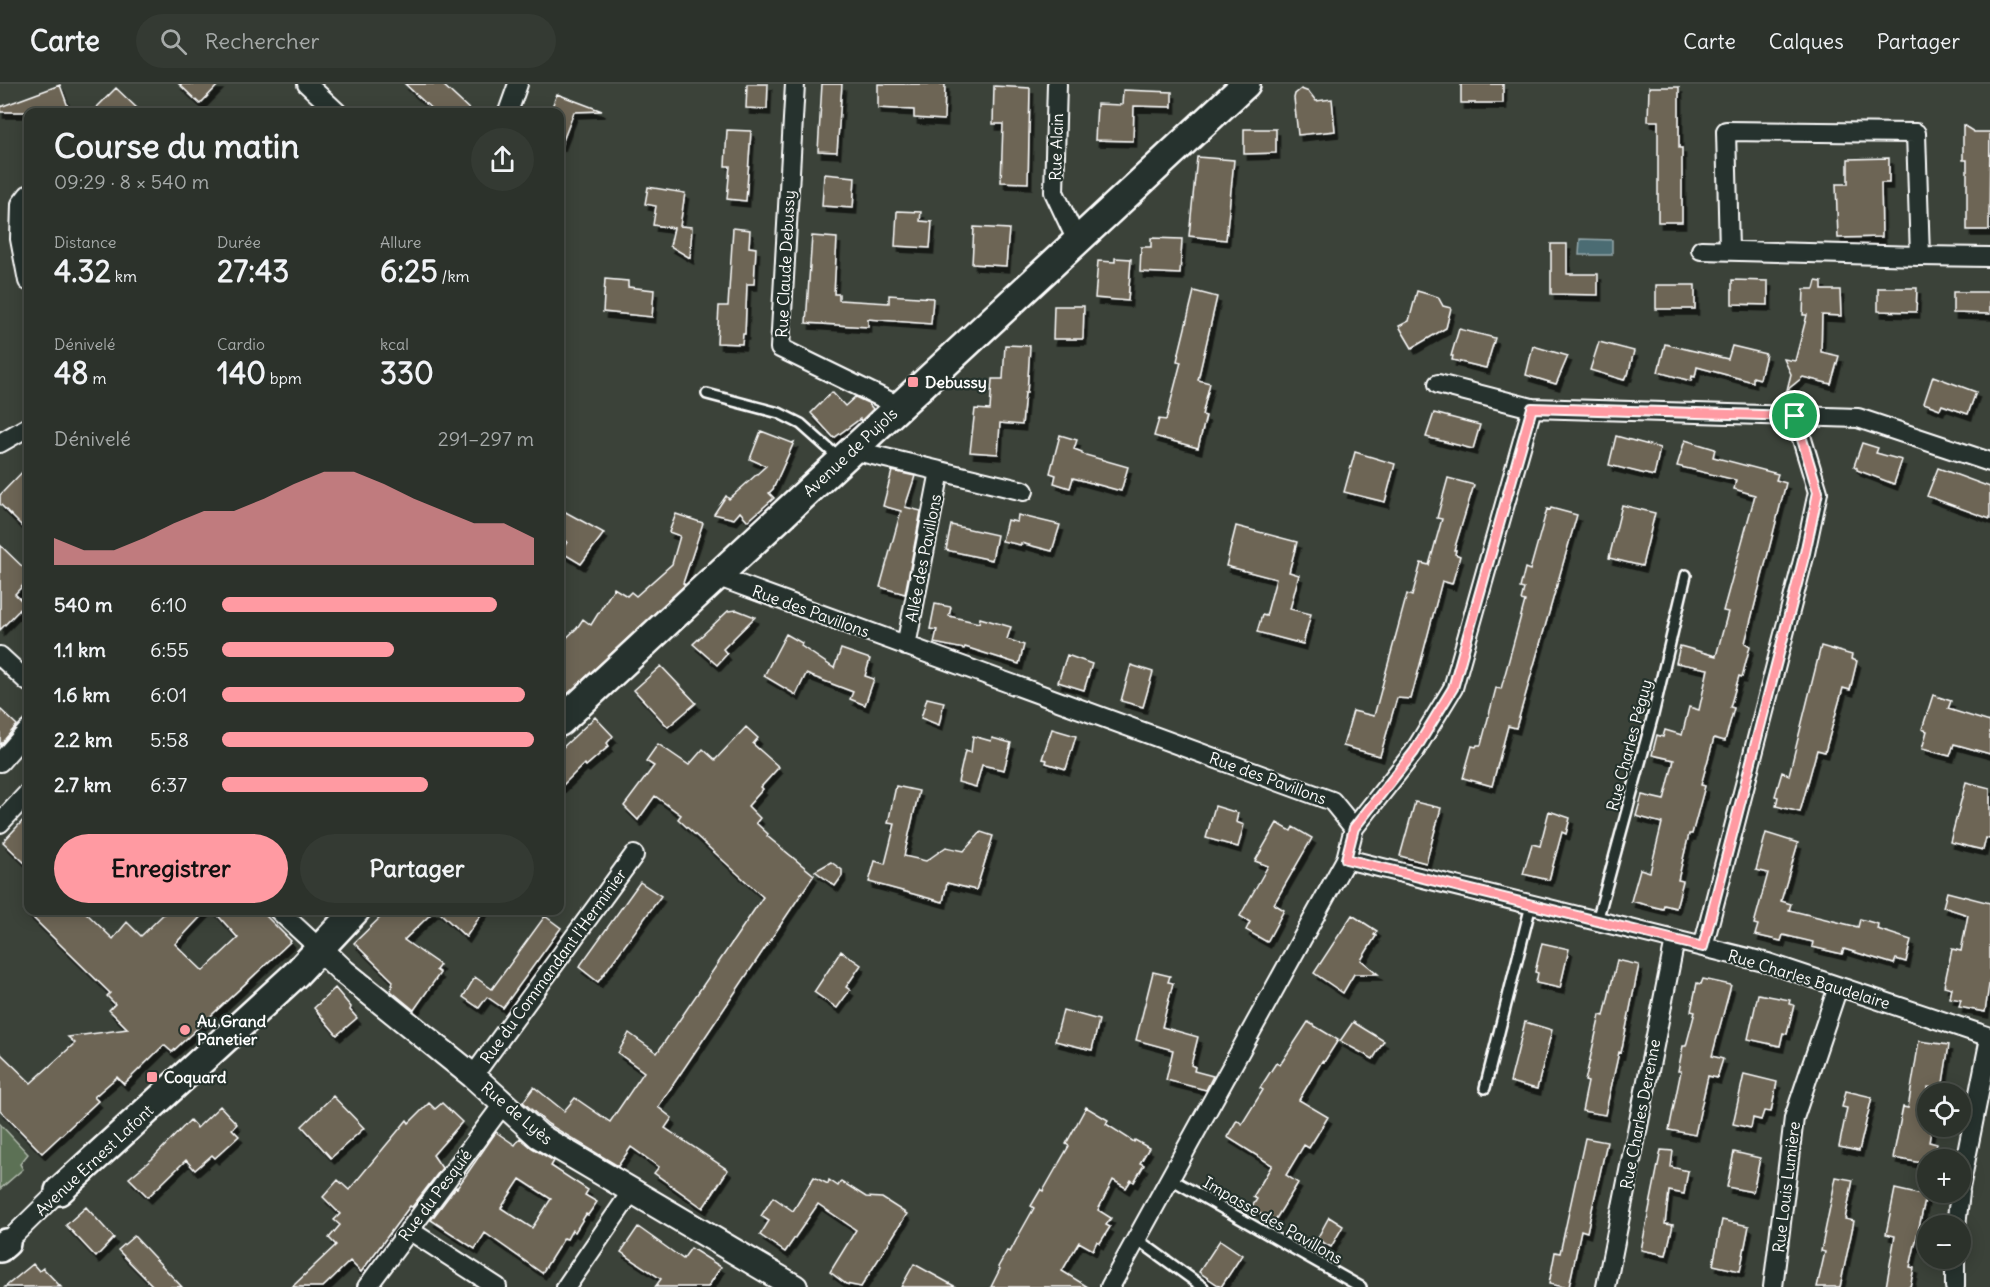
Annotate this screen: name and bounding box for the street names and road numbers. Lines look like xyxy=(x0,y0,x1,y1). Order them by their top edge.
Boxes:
street label: Rue Alain xyxy=(1045,113,1067,181)
street label: Rue Claude Debussy xyxy=(771,190,799,338)
street label: Avenue de Pujols xyxy=(799,403,901,501)
street label: Allée des Pavillons xyxy=(901,492,945,624)
street label: Rue des Pavillons xyxy=(750,581,872,641)
street label: Rue Charles Péguy xyxy=(1602,677,1656,813)
street label: Rue des Pavillons xyxy=(1207,748,1329,808)
street label: Rue du Commandant l’Herminier xyxy=(475,864,631,1067)
street label: Rue Charles Baudelaire xyxy=(1726,945,1892,1013)
street label: Rue Charles Derenne xyxy=(1616,1037,1664,1191)
street label: Rue de Lyès xyxy=(477,1077,557,1149)
street label: Avenue Ernest Lafont xyxy=(31,1100,158,1220)
street label: Rue Louis Lumière xyxy=(1768,1120,1804,1254)
street label: Rue du Pesquié xyxy=(394,1145,476,1245)
street label: Impasse des Pavillons xyxy=(1200,1172,1346,1268)

